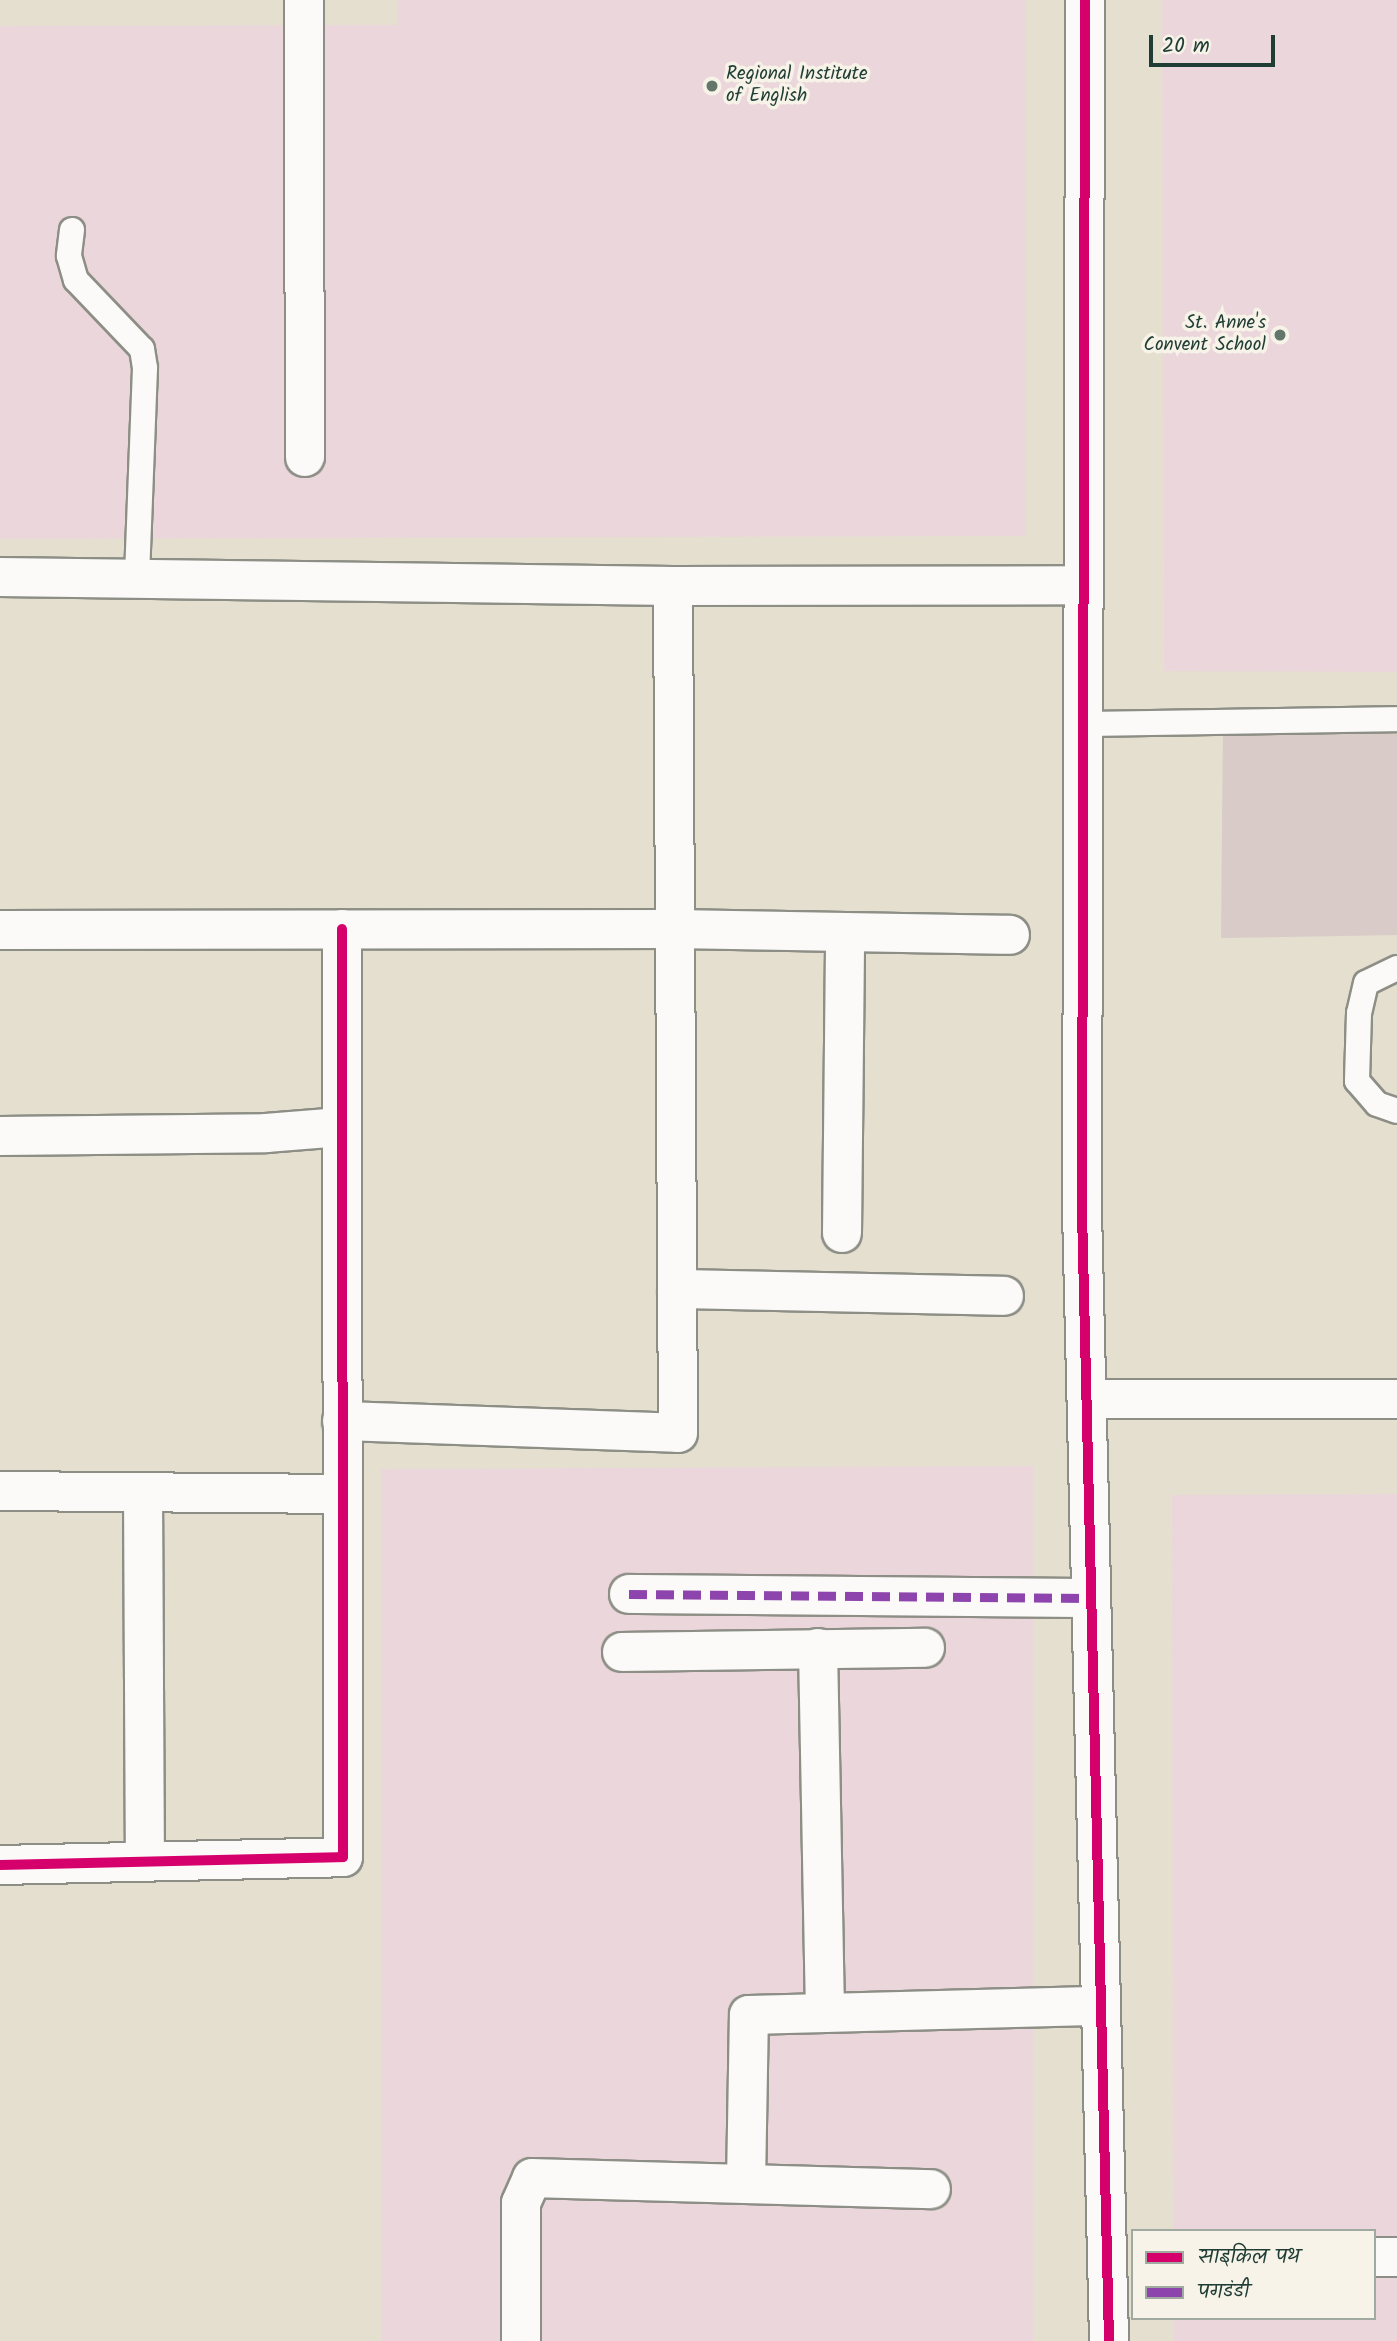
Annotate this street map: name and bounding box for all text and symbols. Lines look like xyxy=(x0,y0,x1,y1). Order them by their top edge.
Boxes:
scale bar xyxy=(1152,21,1278,65)
text: 20 m xyxy=(1162,30,1210,63)
place label: Regional Institute of English xyxy=(726,64,867,108)
marker: Regional Institute of English xyxy=(704,78,720,94)
place label: St. Anne's Convent School xyxy=(1144,313,1266,357)
marker: St. Anne's Convent School xyxy=(1272,327,1288,343)
legend xyxy=(1131,2229,1376,2320)
text: साइकिल पथ xyxy=(1198,2241,1300,2274)
text: पगडंडी xyxy=(1198,2276,1249,2309)

